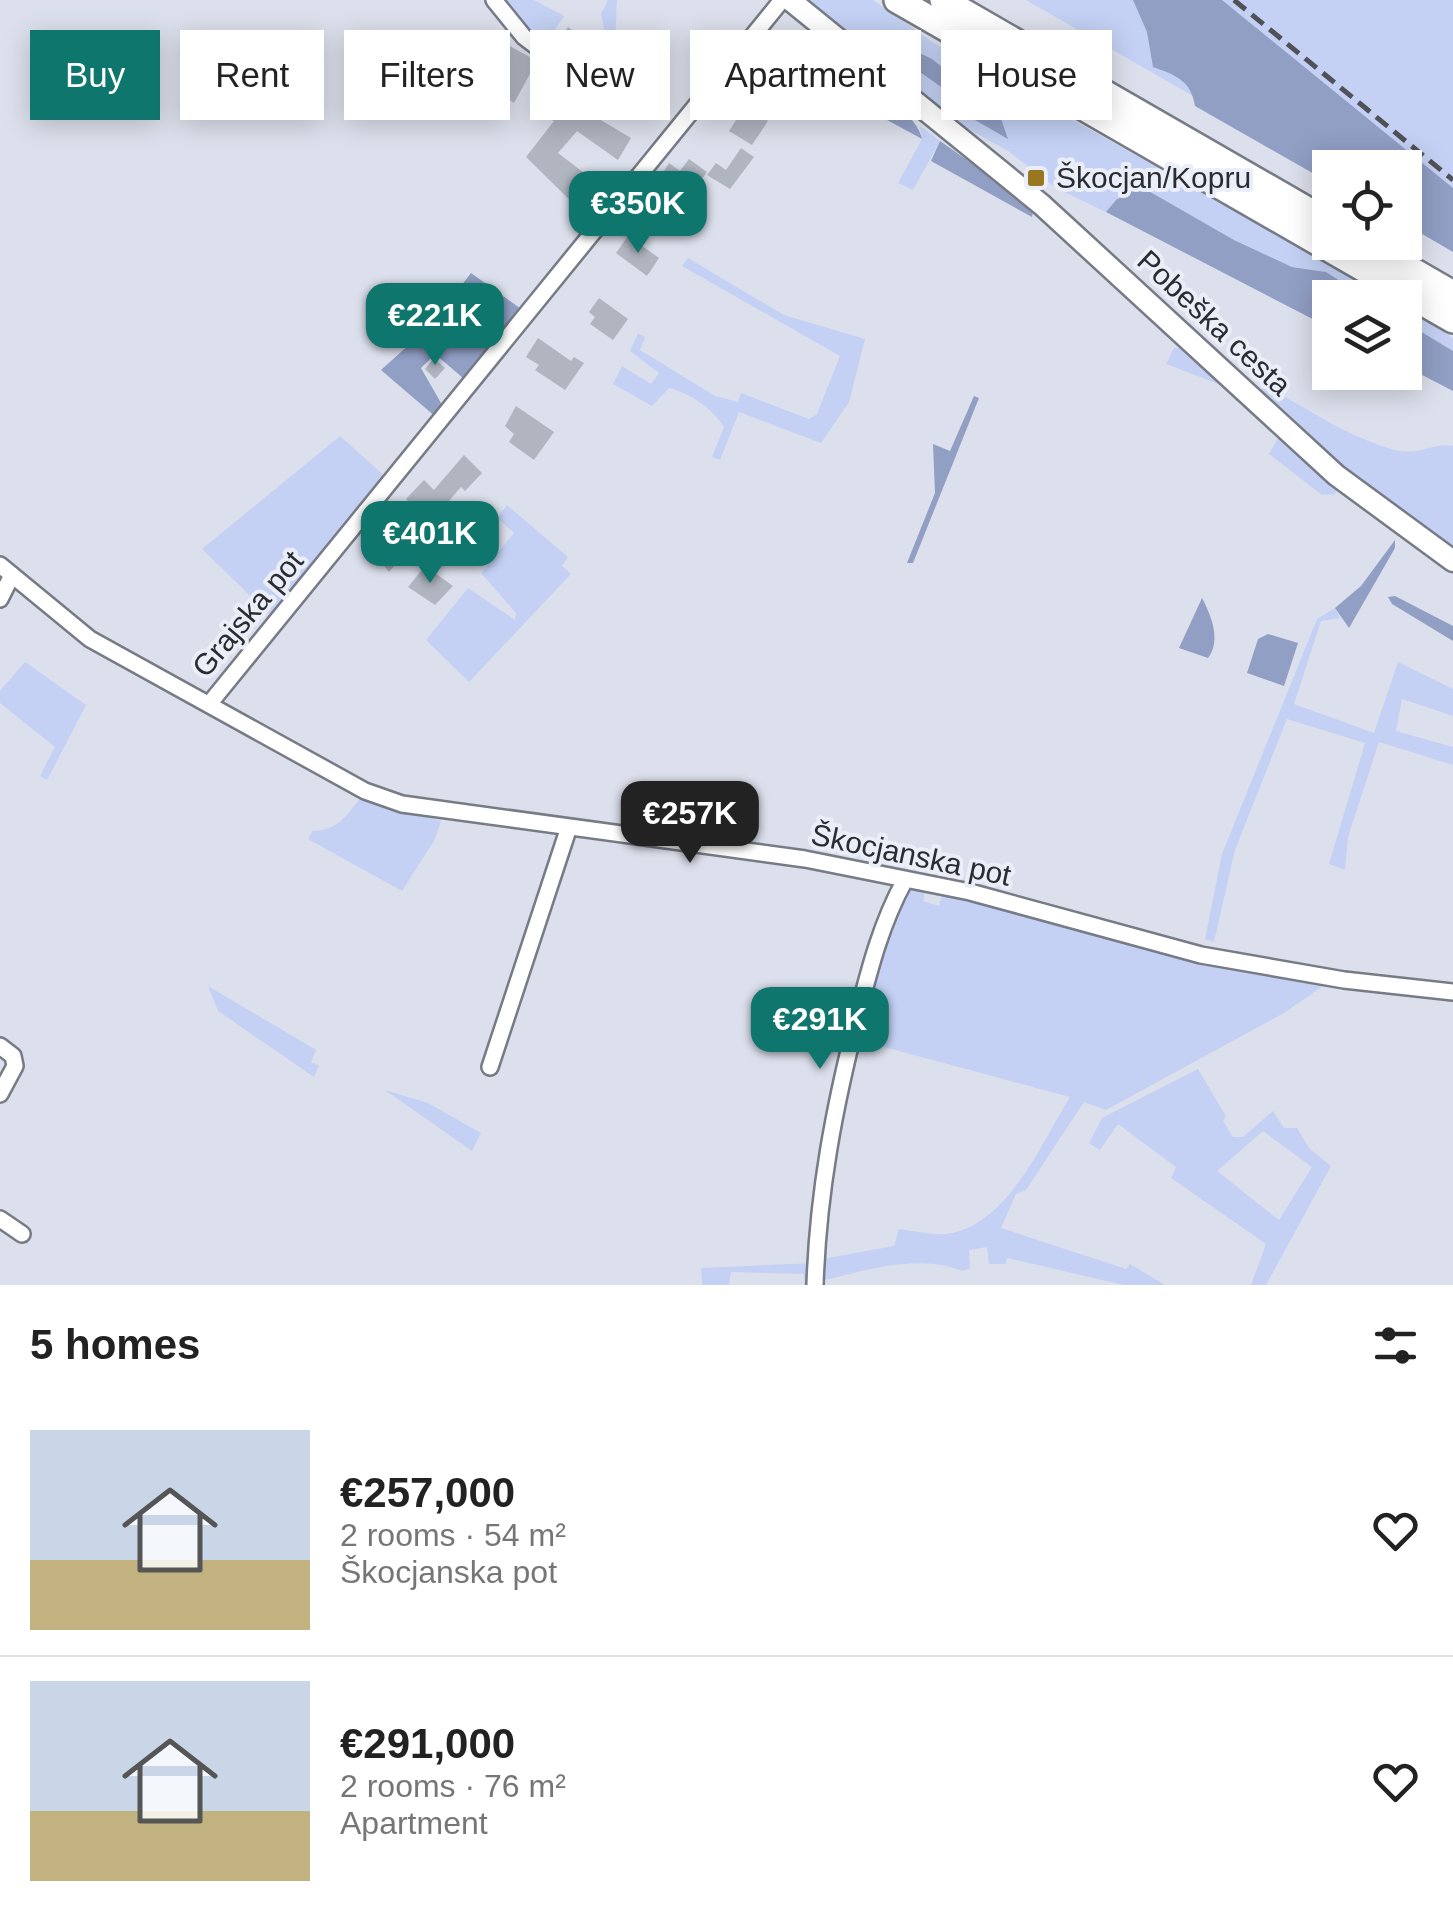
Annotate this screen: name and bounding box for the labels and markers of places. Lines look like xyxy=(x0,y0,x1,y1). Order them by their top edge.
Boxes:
place label: Škocjan/Kopru xyxy=(1056,161,1251,194)
marker: Škocjan/Kopru xyxy=(1025,167,1047,189)
pin: €350K xyxy=(568,171,708,256)
pin: €221K xyxy=(365,283,505,368)
pin: €401K xyxy=(360,501,500,586)
pin: €257K xyxy=(620,781,760,866)
pin: €291K xyxy=(750,987,890,1072)

